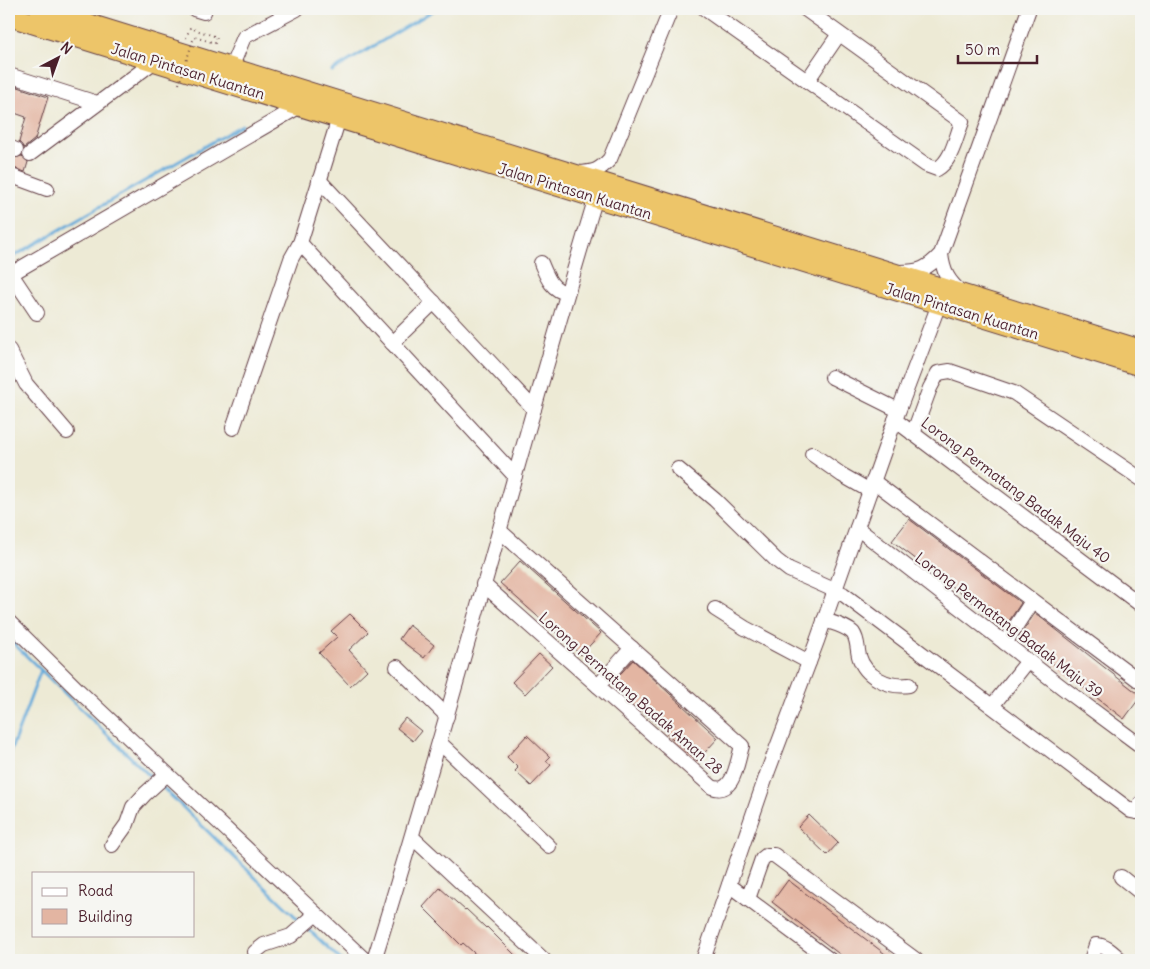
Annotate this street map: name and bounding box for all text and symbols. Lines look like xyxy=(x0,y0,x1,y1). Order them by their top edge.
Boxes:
north arrow xyxy=(32,32,82,82)
scale bar xyxy=(958,32,1036,64)
text: N xyxy=(57,38,76,58)
street label: Jalan Pintasan Kuantan xyxy=(109,39,267,104)
text: 50 m xyxy=(965,40,1000,59)
street label: Jalan Pintasan Kuantan xyxy=(496,159,654,224)
street label: Jalan Pintasan Kuantan xyxy=(883,279,1041,344)
street label: Lorong Permatang Badak Maju 40 xyxy=(918,413,1114,567)
street label: Lorong Permatang Badak Maju 39 xyxy=(911,548,1107,702)
street label: Lorong Permatang Badak Aman 28 xyxy=(535,608,727,778)
legend xyxy=(32,872,195,936)
text: Road xyxy=(78,881,113,900)
text: Building xyxy=(78,907,133,926)

